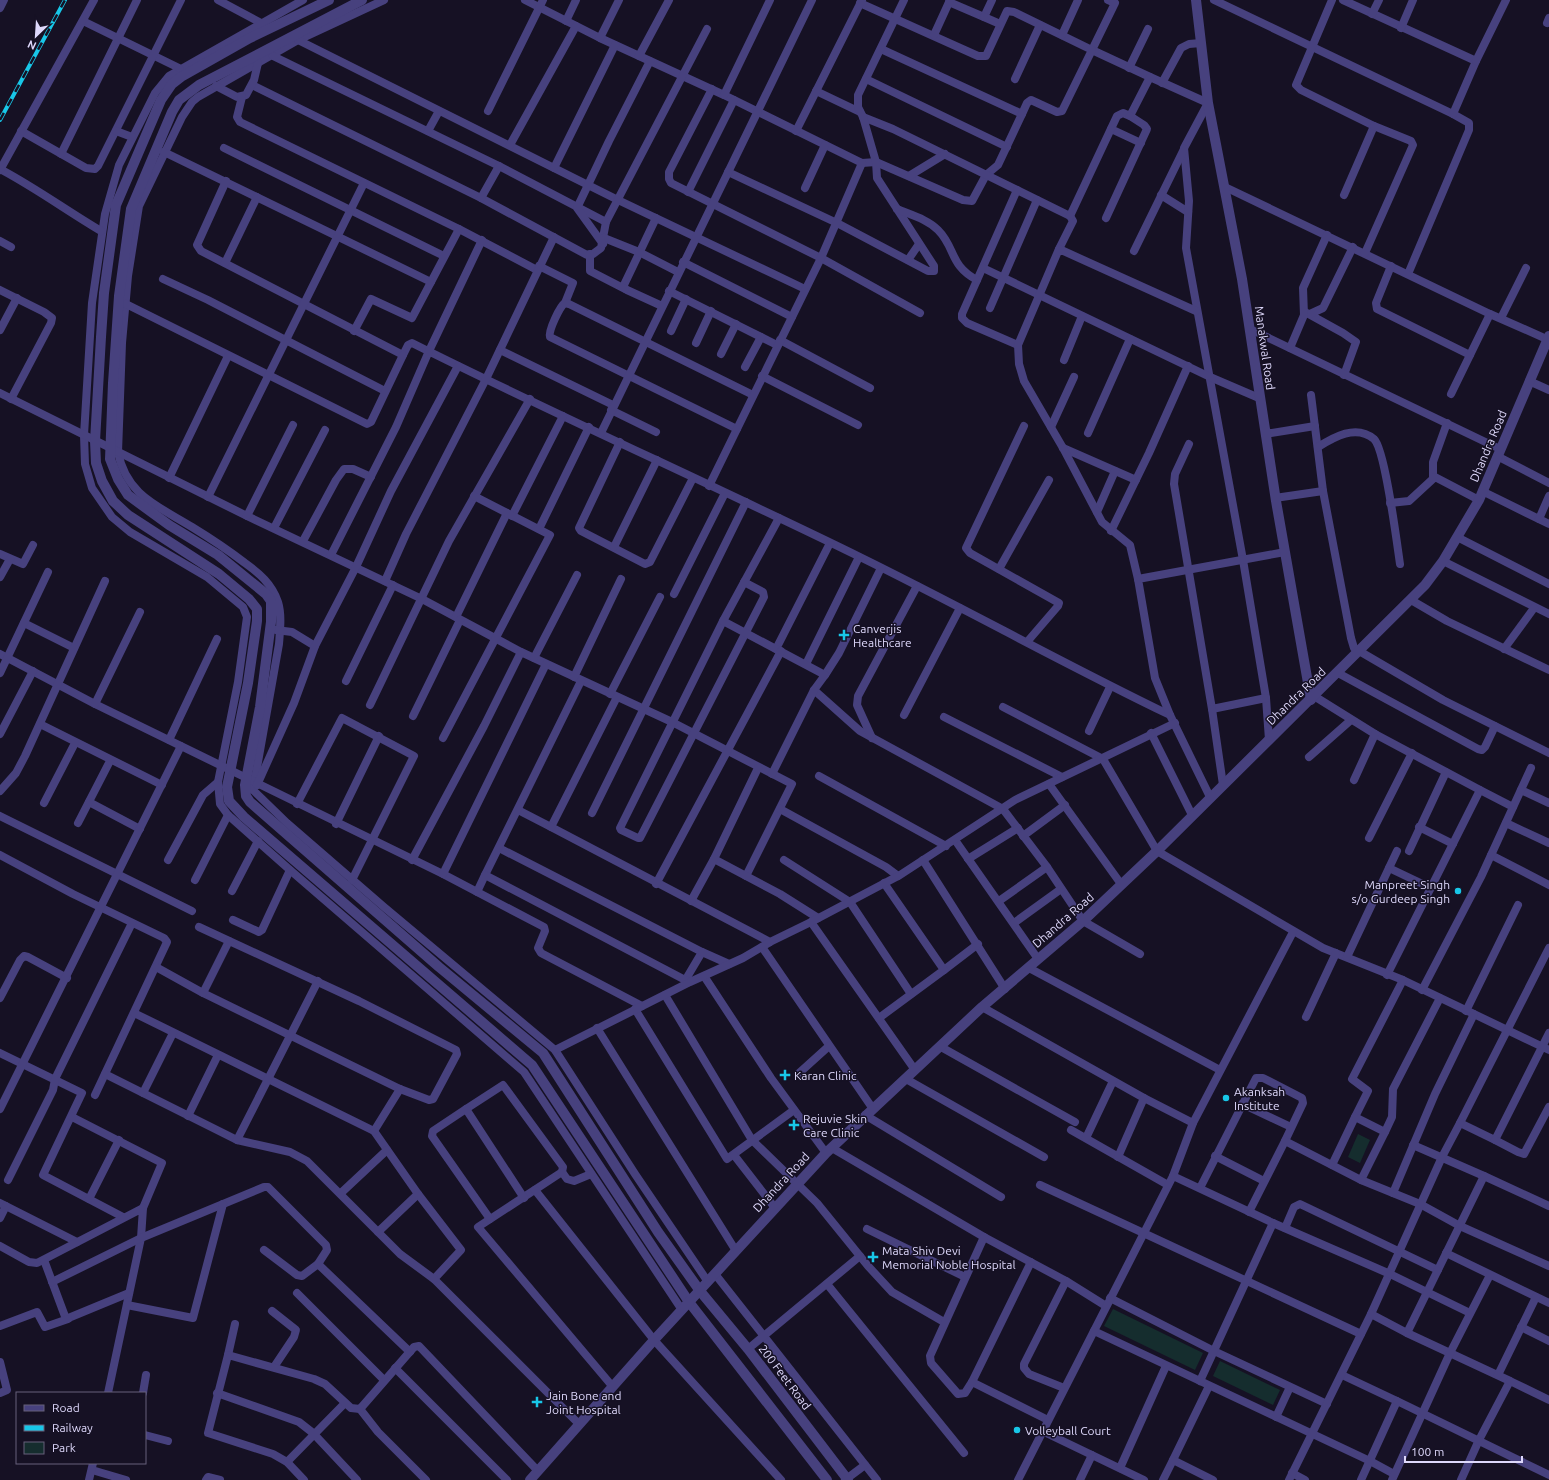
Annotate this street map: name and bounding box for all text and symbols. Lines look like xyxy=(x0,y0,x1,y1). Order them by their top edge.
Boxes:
north arrow xyxy=(16,16,56,56)
text: N xyxy=(26,38,38,52)
street label: Manakwal Road xyxy=(1253,305,1277,391)
street label: Dhandra Road xyxy=(1467,408,1509,484)
place label: Canverjis Healthcare xyxy=(853,622,912,649)
marker: Canverjis Healthcare xyxy=(838,629,850,641)
street label: Dhandra Road xyxy=(1264,665,1328,727)
place label: Manpreet Singh s/o Gurdeep Singh xyxy=(1352,878,1450,905)
marker: Manpreet Singh s/o Gurdeep Singh xyxy=(1453,886,1463,896)
street label: Dhandra Road xyxy=(1030,890,1096,950)
marker: Karan Clinic xyxy=(779,1069,791,1081)
place label: Karan Clinic xyxy=(794,1069,857,1082)
place label: Akanksah Institute xyxy=(1234,1085,1285,1112)
marker: Akanksah Institute xyxy=(1221,1093,1231,1103)
place label: Rejuvie Skin Care Clinic xyxy=(803,1112,867,1139)
marker: Rejuvie Skin Care Clinic xyxy=(788,1119,800,1131)
street label: Dhandra Road xyxy=(750,1150,812,1214)
place label: Mata Shiv Devi Memorial Noble Hospital xyxy=(882,1244,1016,1271)
marker: Mata Shiv Devi Memorial Noble Hospital xyxy=(867,1251,879,1263)
street label: 200 Feet Road xyxy=(756,1342,814,1412)
place label: Jain Bone and Joint Hospital xyxy=(546,1389,622,1416)
legend xyxy=(16,1392,146,1464)
marker: Jain Bone and Joint Hospital xyxy=(531,1396,543,1408)
text: Road xyxy=(52,1401,80,1414)
text: Railway xyxy=(52,1421,93,1434)
place label: Volleyball Court xyxy=(1025,1424,1111,1437)
marker: Volleyball Court xyxy=(1012,1425,1022,1435)
scale bar xyxy=(1405,1438,1522,1464)
text: Park xyxy=(52,1441,76,1454)
text: 100 m xyxy=(1411,1445,1444,1458)

